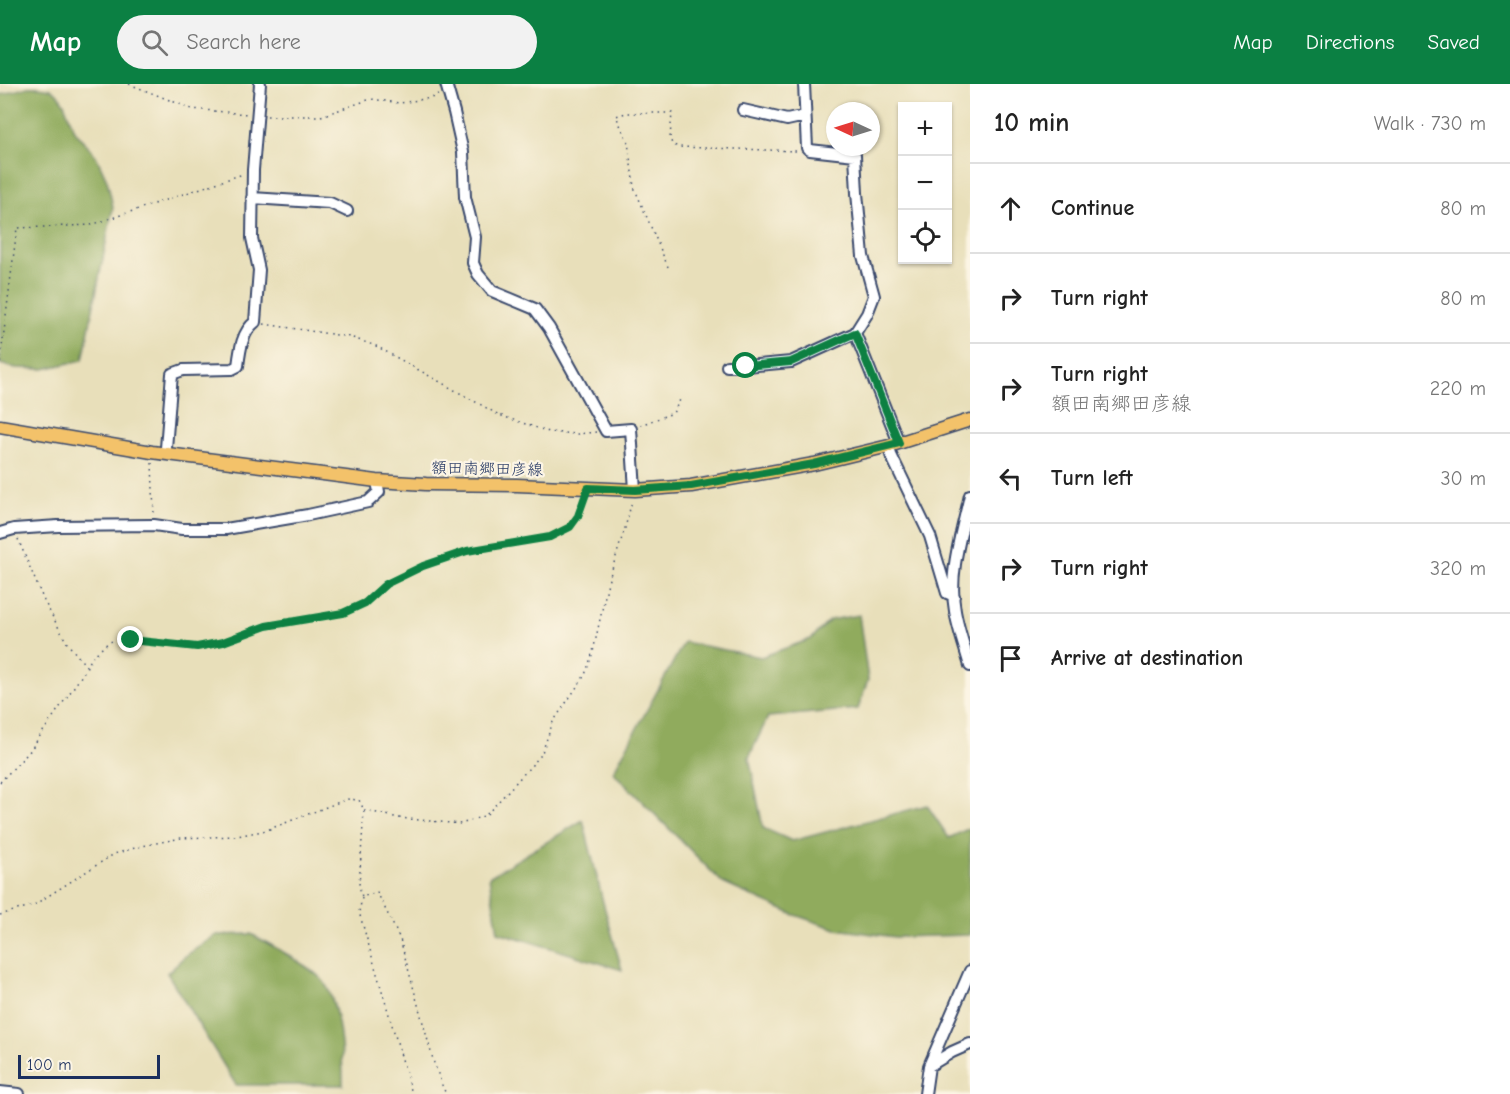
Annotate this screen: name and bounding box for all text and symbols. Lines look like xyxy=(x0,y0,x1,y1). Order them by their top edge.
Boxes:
search box xyxy=(117,15,537,69)
text: Map xyxy=(30,26,81,58)
icon: search xyxy=(138,26,171,59)
text: Search here xyxy=(186,29,301,55)
text: Map xyxy=(1233,30,1273,54)
text: Directions xyxy=(1306,30,1395,54)
text: Saved xyxy=(1428,30,1480,54)
north arrow xyxy=(826,102,880,156)
map controls xyxy=(898,102,952,264)
button: + xyxy=(898,102,952,156)
text: 10 min xyxy=(994,108,1069,138)
text: Walk · 730 m xyxy=(1374,112,1486,135)
button: − xyxy=(898,156,952,210)
icon: ahead xyxy=(994,192,1027,225)
text: Continue xyxy=(1051,195,1134,221)
text: 80 m xyxy=(1440,197,1486,220)
button: locate xyxy=(898,210,952,264)
icon: right xyxy=(994,282,1027,315)
text: Turn right xyxy=(1051,285,1148,311)
text: 80 m xyxy=(1440,287,1486,310)
route start xyxy=(732,352,758,378)
text: Turn right xyxy=(1051,361,1148,387)
icon: right xyxy=(994,372,1027,405)
text: 220 m xyxy=(1430,377,1486,400)
text: 額田南郷田彦線 xyxy=(1051,392,1191,415)
street label: 額田南郷田彦線 xyxy=(431,459,543,479)
icon: left xyxy=(994,462,1027,495)
text: Turn left xyxy=(1051,465,1133,491)
text: 30 m xyxy=(1440,467,1486,490)
icon: right xyxy=(994,552,1027,585)
text: Turn right xyxy=(1051,555,1148,581)
text: 320 m xyxy=(1430,557,1486,580)
route end xyxy=(117,626,143,652)
icon: arrive xyxy=(994,642,1027,675)
text: Arrive at destination xyxy=(1051,645,1243,671)
scale bar xyxy=(18,1052,160,1080)
text: 100 m xyxy=(27,1056,71,1074)

